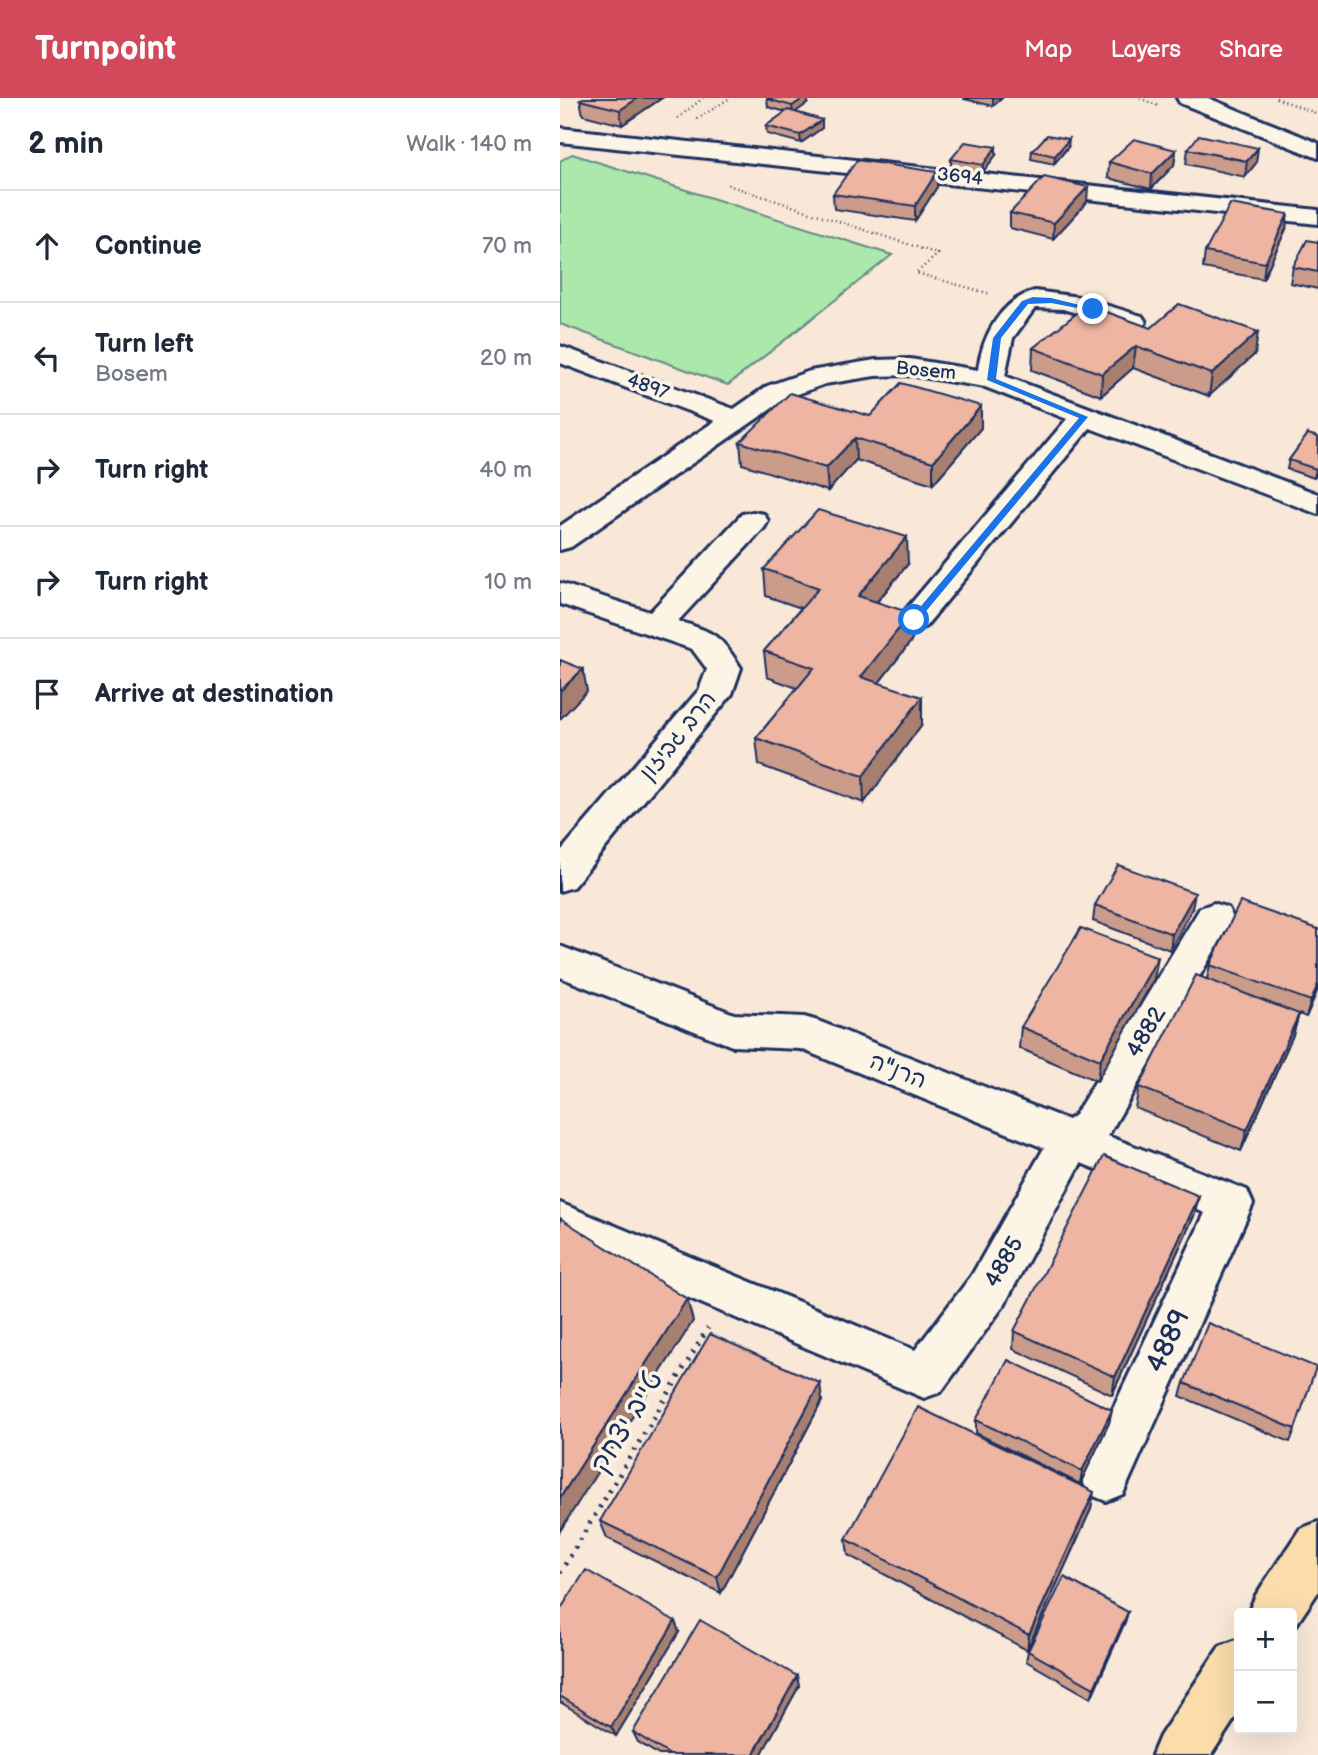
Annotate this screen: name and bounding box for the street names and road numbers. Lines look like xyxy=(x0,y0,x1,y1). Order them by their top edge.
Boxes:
street label: 3694 xyxy=(936,163,984,191)
street label: Bosem xyxy=(895,357,957,385)
street label: 4897 xyxy=(624,369,673,405)
street label: הרב גביזון xyxy=(634,686,722,786)
street label: 4882 xyxy=(1120,1001,1172,1063)
street label: הרנ"ה xyxy=(865,1047,931,1095)
street label: 4885 xyxy=(978,1232,1030,1292)
street label: 4889 xyxy=(1139,1304,1197,1378)
street label: טייב יצחק xyxy=(584,1365,670,1479)

